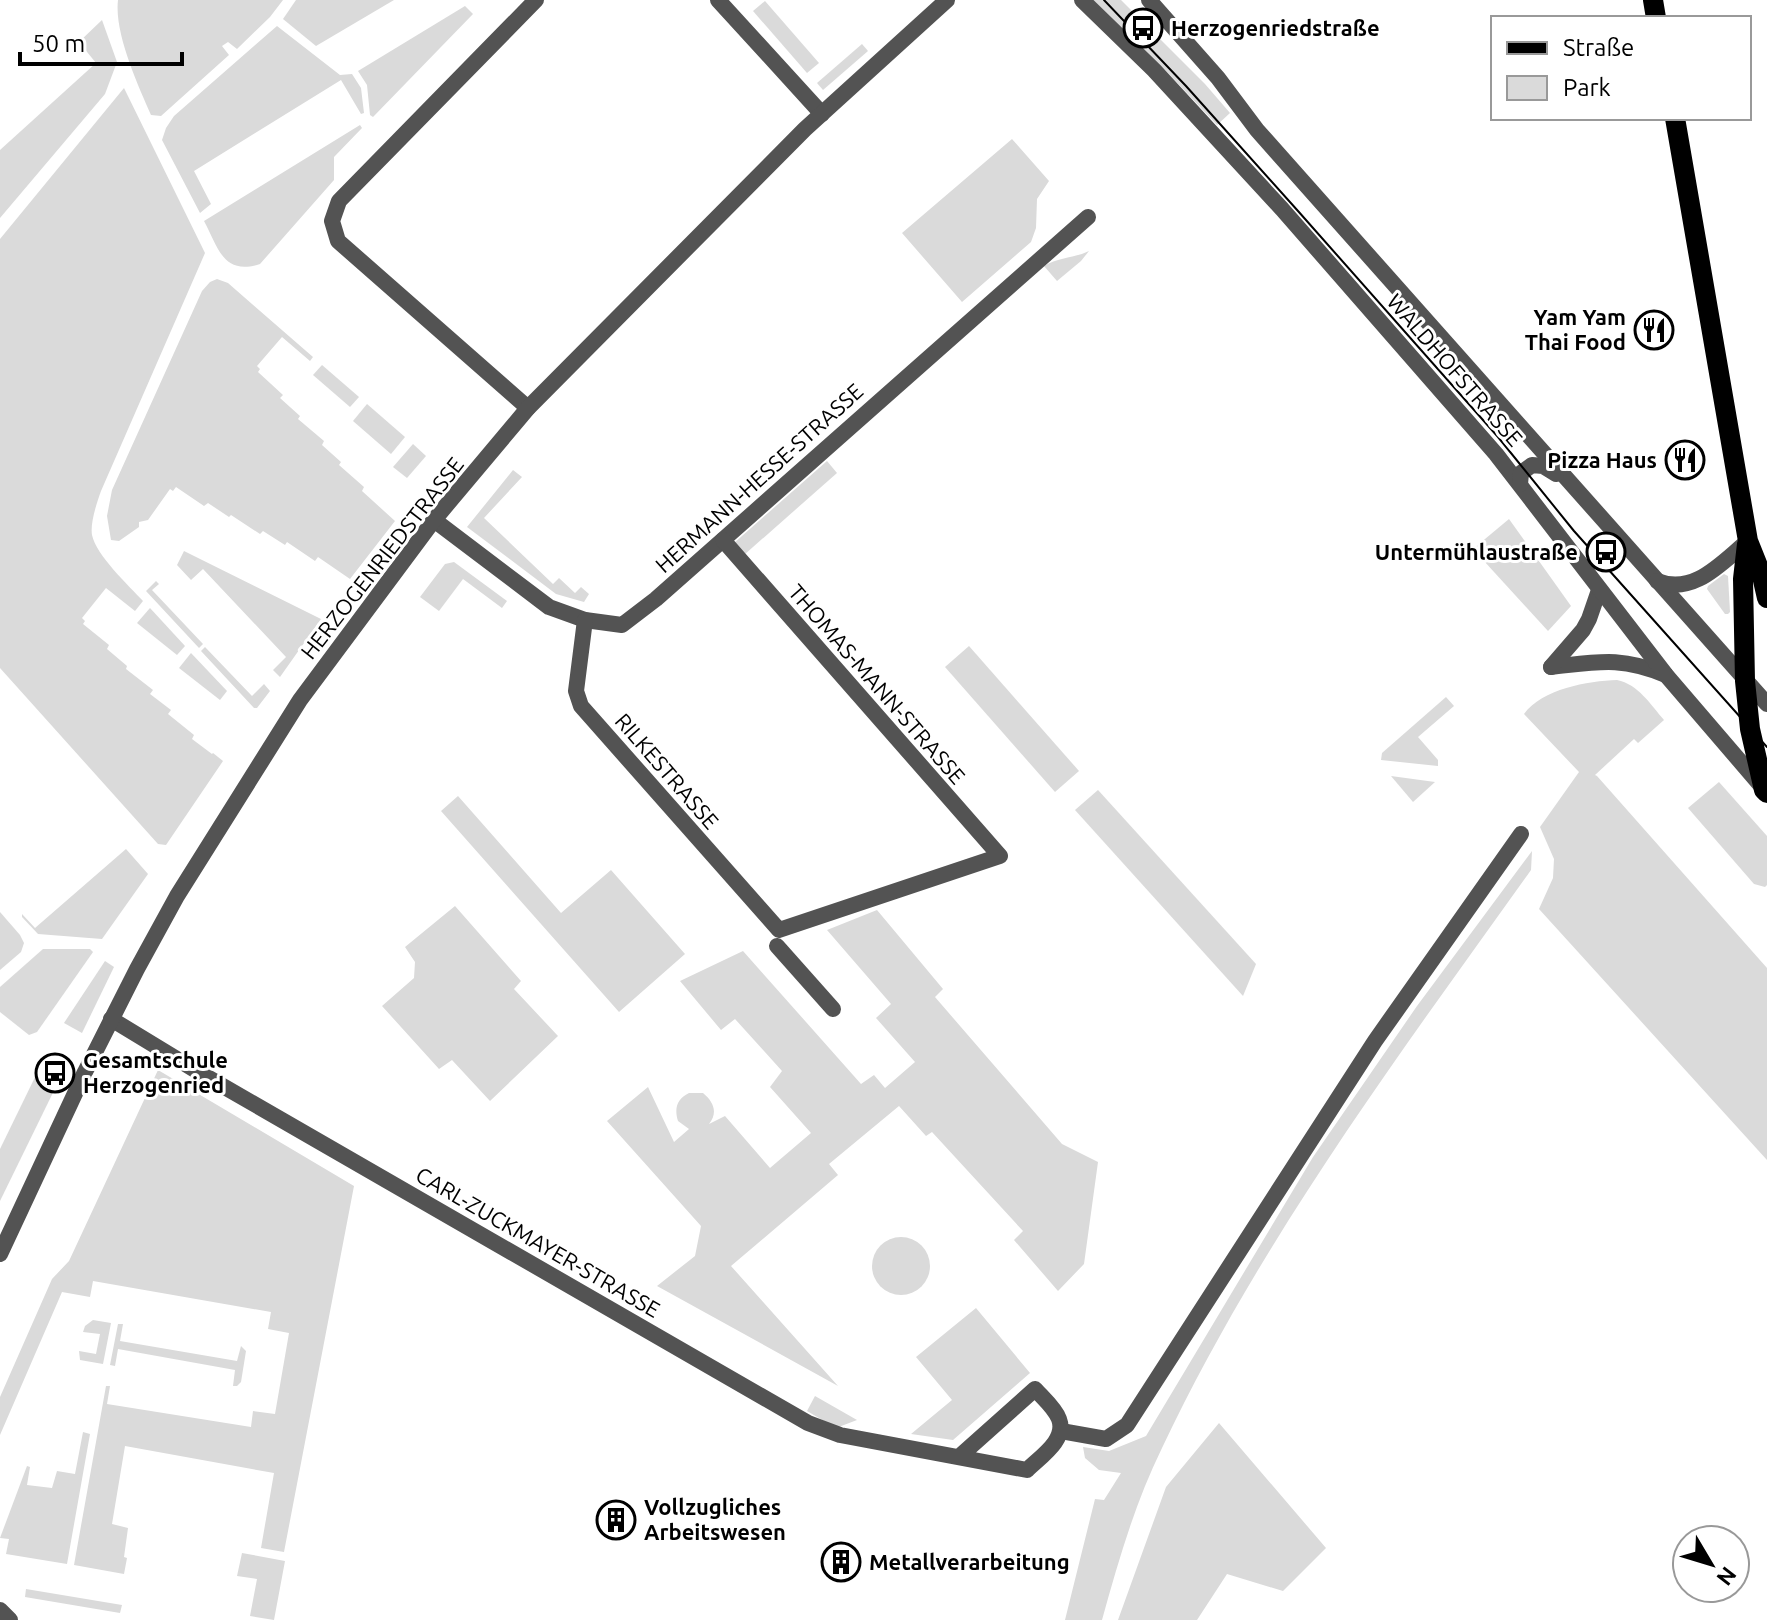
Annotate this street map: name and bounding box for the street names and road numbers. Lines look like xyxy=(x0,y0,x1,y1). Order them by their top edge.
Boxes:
street label: WALDHOFSTRASSE xyxy=(1383,289,1528,451)
street label: HERMANN-HESSE-STRASSE xyxy=(650,378,867,577)
street label: HERZOGENRIEDSTRASSE xyxy=(295,452,468,663)
street label: THOMAS-MANN-STRASSE xyxy=(784,579,971,788)
street label: RILKESTRASSE xyxy=(611,708,724,833)
street label: CARL-ZUCKMAYER-STRASSE xyxy=(412,1161,665,1322)

